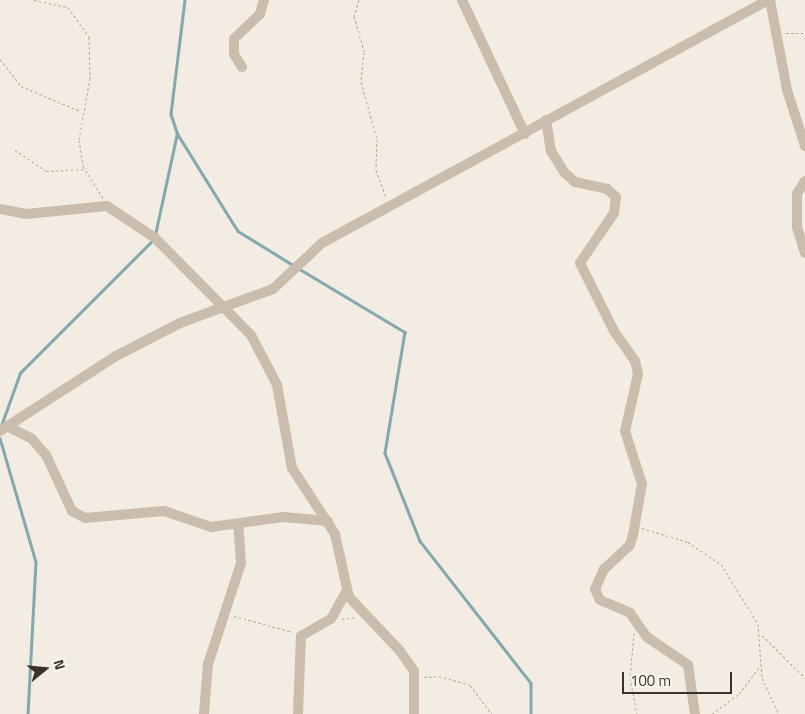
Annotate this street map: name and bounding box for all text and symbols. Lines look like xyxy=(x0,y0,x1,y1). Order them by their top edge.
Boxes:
north arrow xyxy=(20,644,70,694)
text: N xyxy=(48,657,71,672)
scale bar xyxy=(625,662,735,694)
text: 100 m xyxy=(630,669,671,692)

